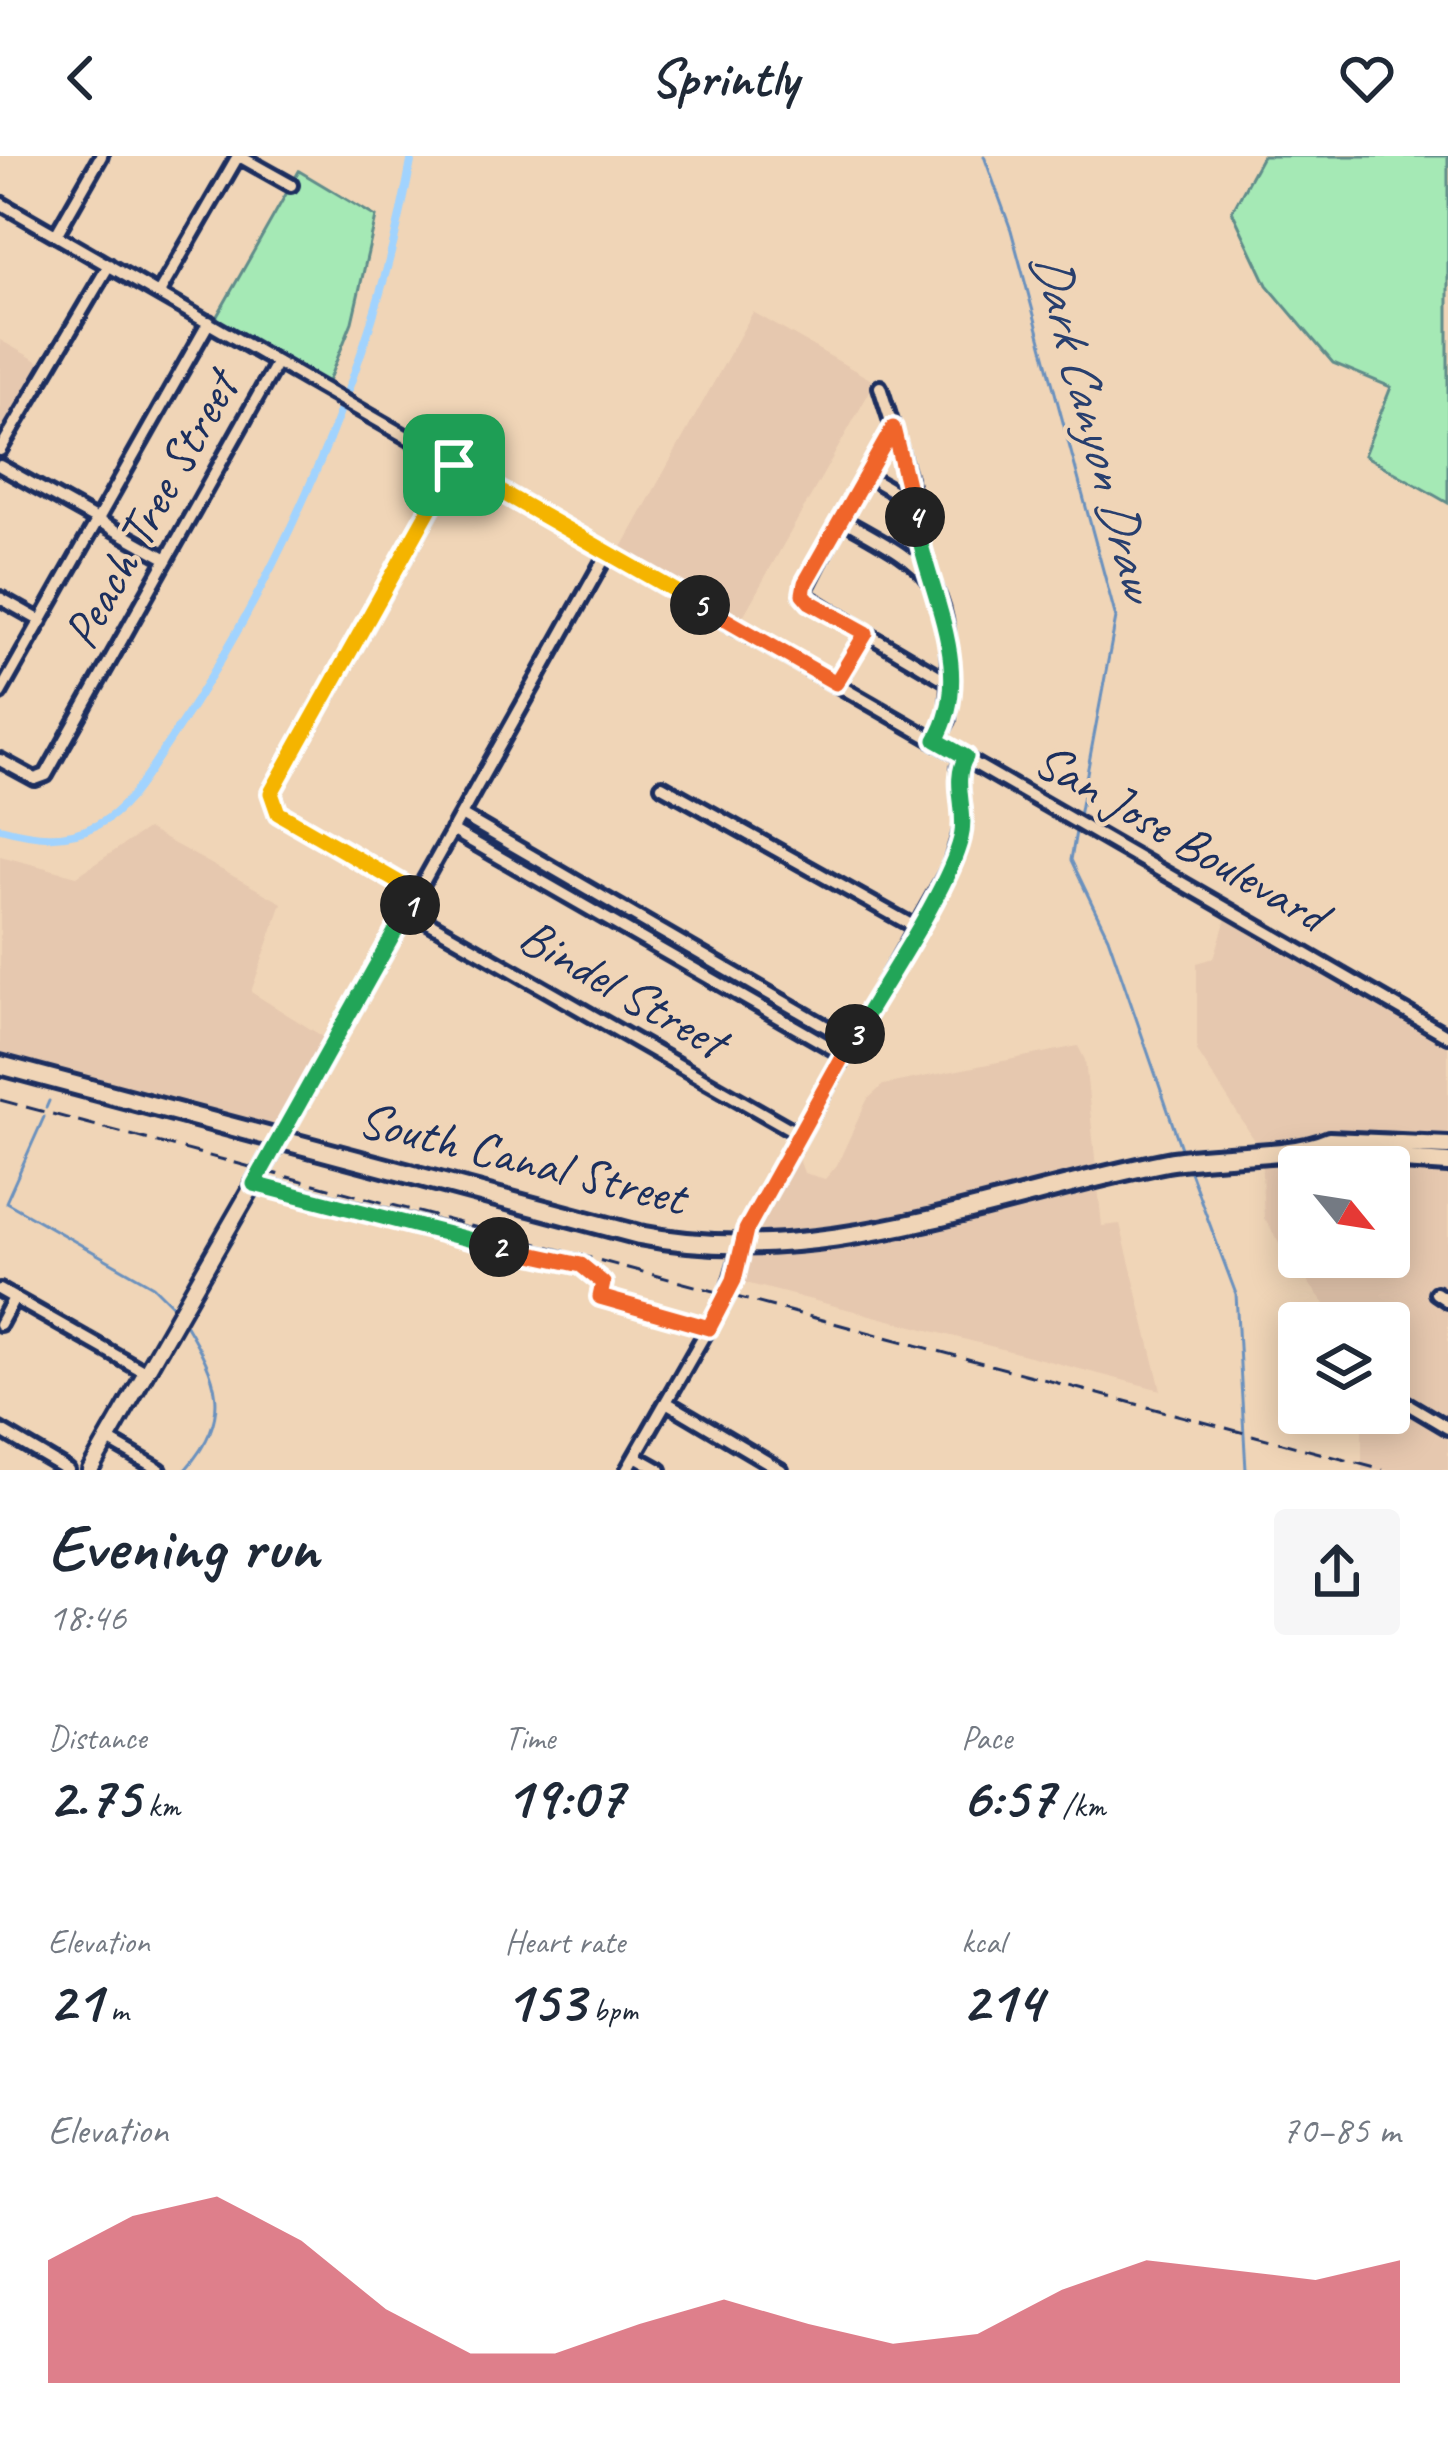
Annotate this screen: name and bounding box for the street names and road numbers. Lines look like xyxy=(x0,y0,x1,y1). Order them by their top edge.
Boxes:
street label: Peach Tree Street xyxy=(48,355,255,659)
street label: San Jose Boulevard xyxy=(1023,728,1345,950)
street label: Bindel Street xyxy=(508,903,743,1076)
street label: South Canal Street xyxy=(352,1087,697,1231)

